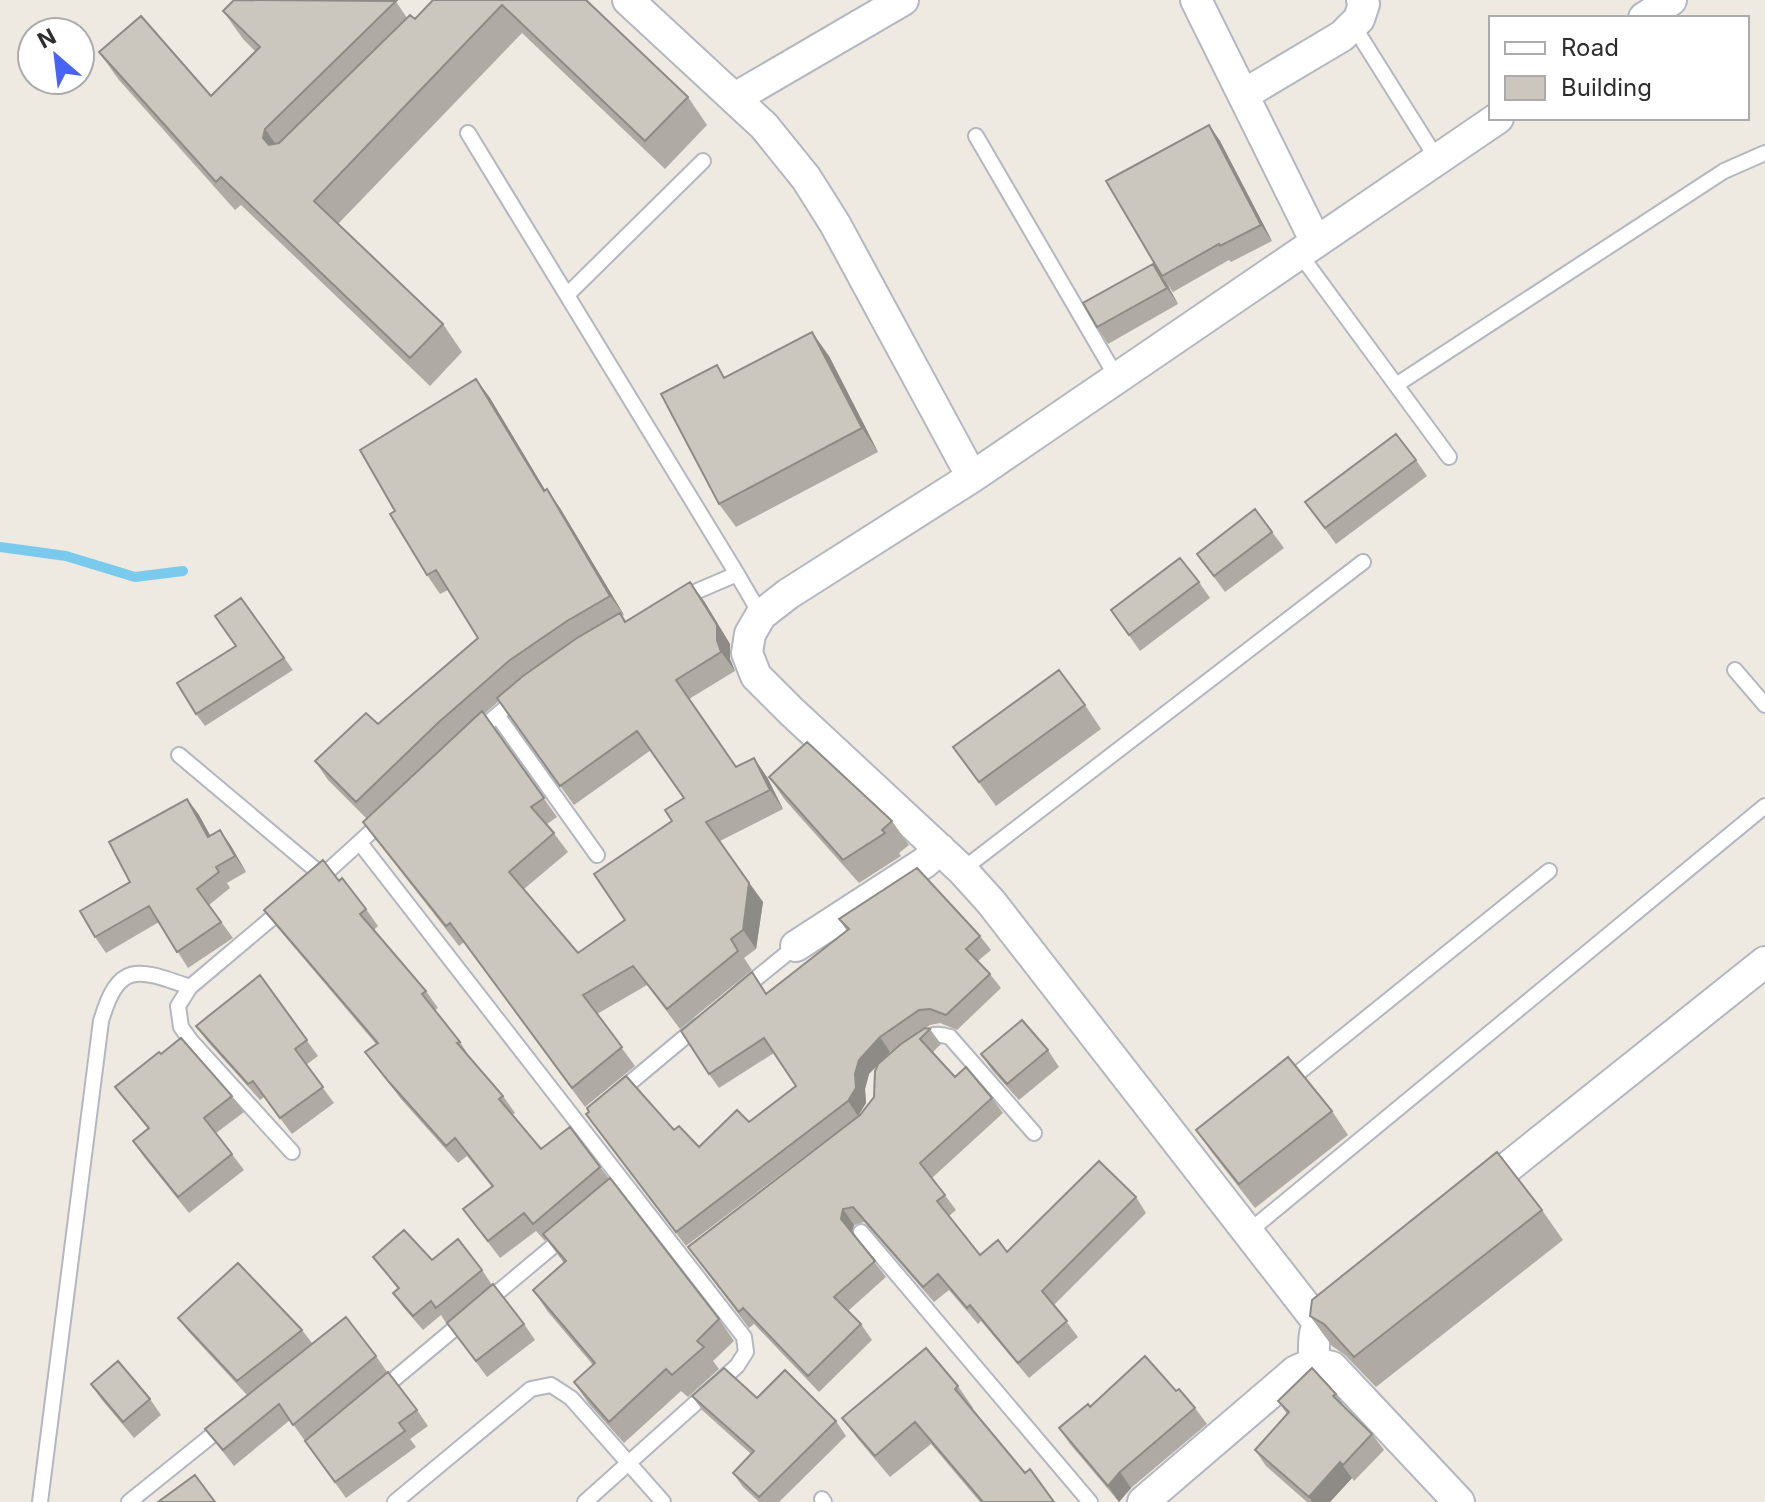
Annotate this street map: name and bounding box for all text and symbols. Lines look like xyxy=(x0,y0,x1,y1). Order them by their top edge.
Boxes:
north arrow xyxy=(16,16,96,96)
legend xyxy=(1489,16,1749,120)
text: N xyxy=(33,23,60,54)
text: Road xyxy=(1561,33,1619,62)
text: Building xyxy=(1561,73,1652,102)

